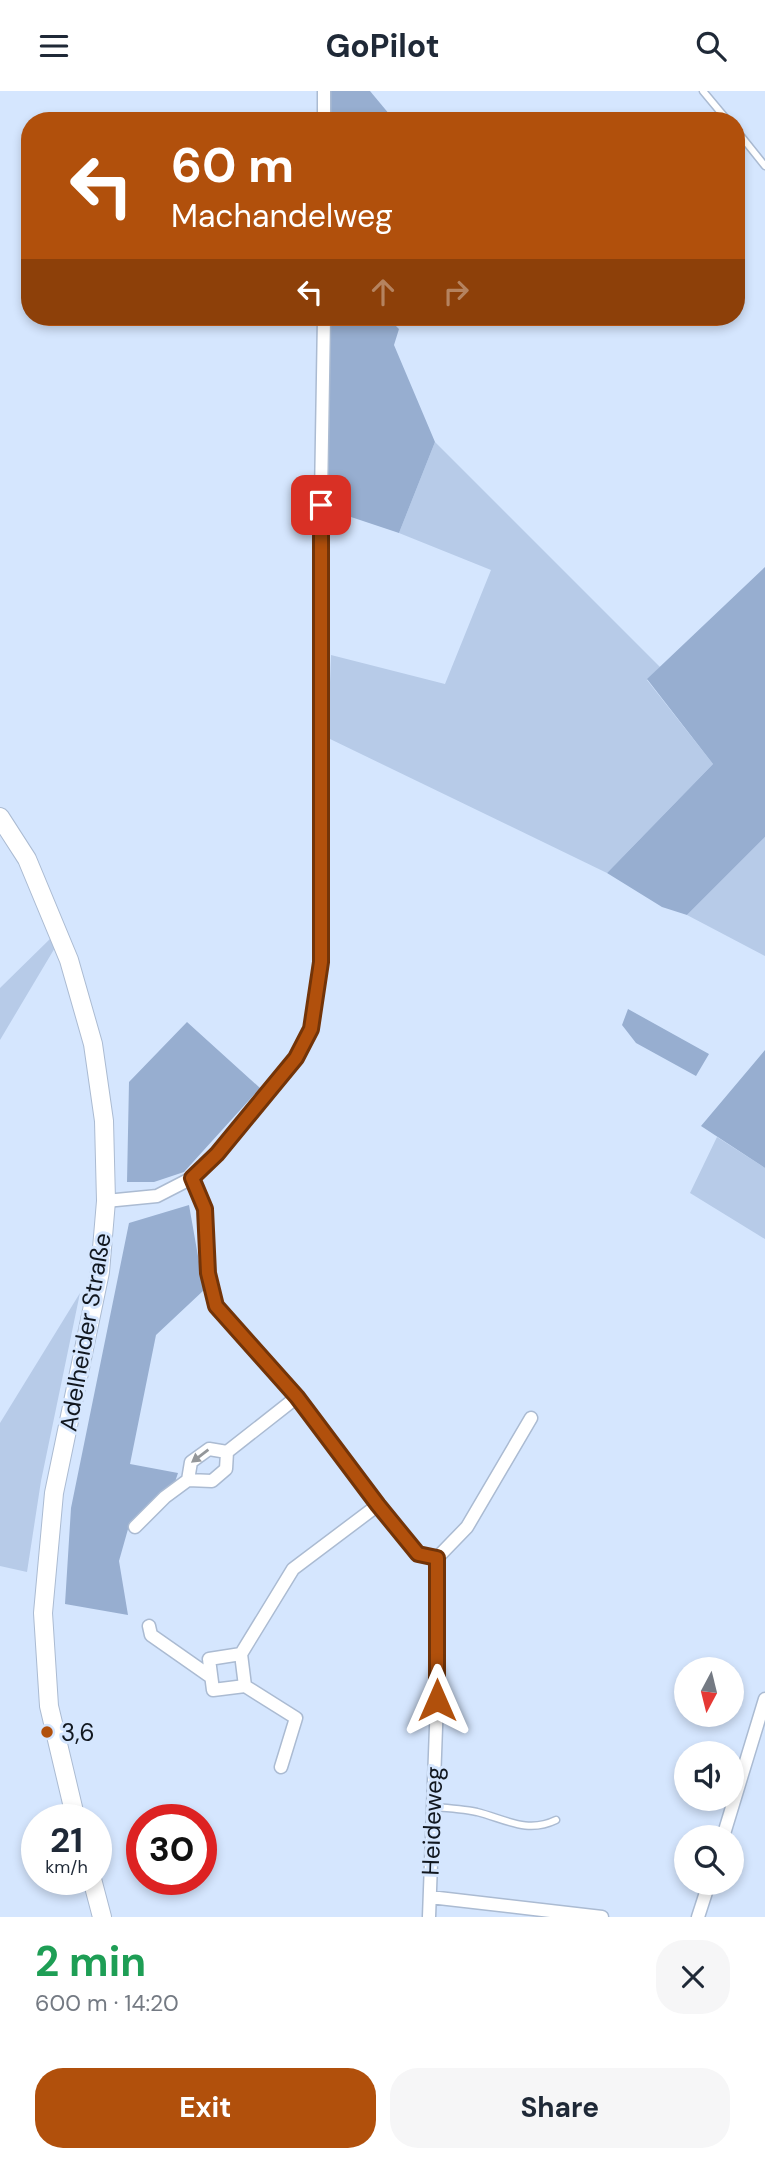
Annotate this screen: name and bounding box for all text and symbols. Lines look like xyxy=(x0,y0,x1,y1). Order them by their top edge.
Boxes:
text: GoPilot xyxy=(325,25,440,67)
icon: menu xyxy=(35,27,73,65)
icon: search xyxy=(692,27,730,65)
text: 60 m xyxy=(171,133,294,197)
icon: left xyxy=(56,140,147,231)
text: Machandelweg xyxy=(171,195,393,237)
icon: left xyxy=(291,273,329,311)
icon: ahead xyxy=(364,273,402,311)
icon: right xyxy=(437,273,475,311)
pin xyxy=(291,475,351,535)
icon: arrive xyxy=(302,486,340,524)
street label: Adelheider Straße xyxy=(52,1230,118,1434)
one-way arrow xyxy=(191,1449,210,1463)
north arrow xyxy=(674,1657,744,1727)
map controls xyxy=(674,1657,744,1895)
position arrow xyxy=(400,1663,474,1737)
place label: 3,6 xyxy=(61,1717,95,1748)
marker: 3,6 xyxy=(39,1724,55,1740)
button: sound xyxy=(674,1741,744,1811)
street label: Heideweg xyxy=(415,1766,449,1876)
speed limit sign: 30 xyxy=(126,1804,217,1895)
text: 21 xyxy=(50,1817,83,1863)
button: search xyxy=(674,1825,744,1895)
text: km/h xyxy=(45,1855,88,1879)
text: 2 min xyxy=(35,1934,146,1989)
button: close xyxy=(656,1940,730,2014)
text: 600 m · 14:20 xyxy=(35,1988,179,2018)
button: Exit xyxy=(35,2068,376,2148)
button: Share xyxy=(390,2068,730,2148)

